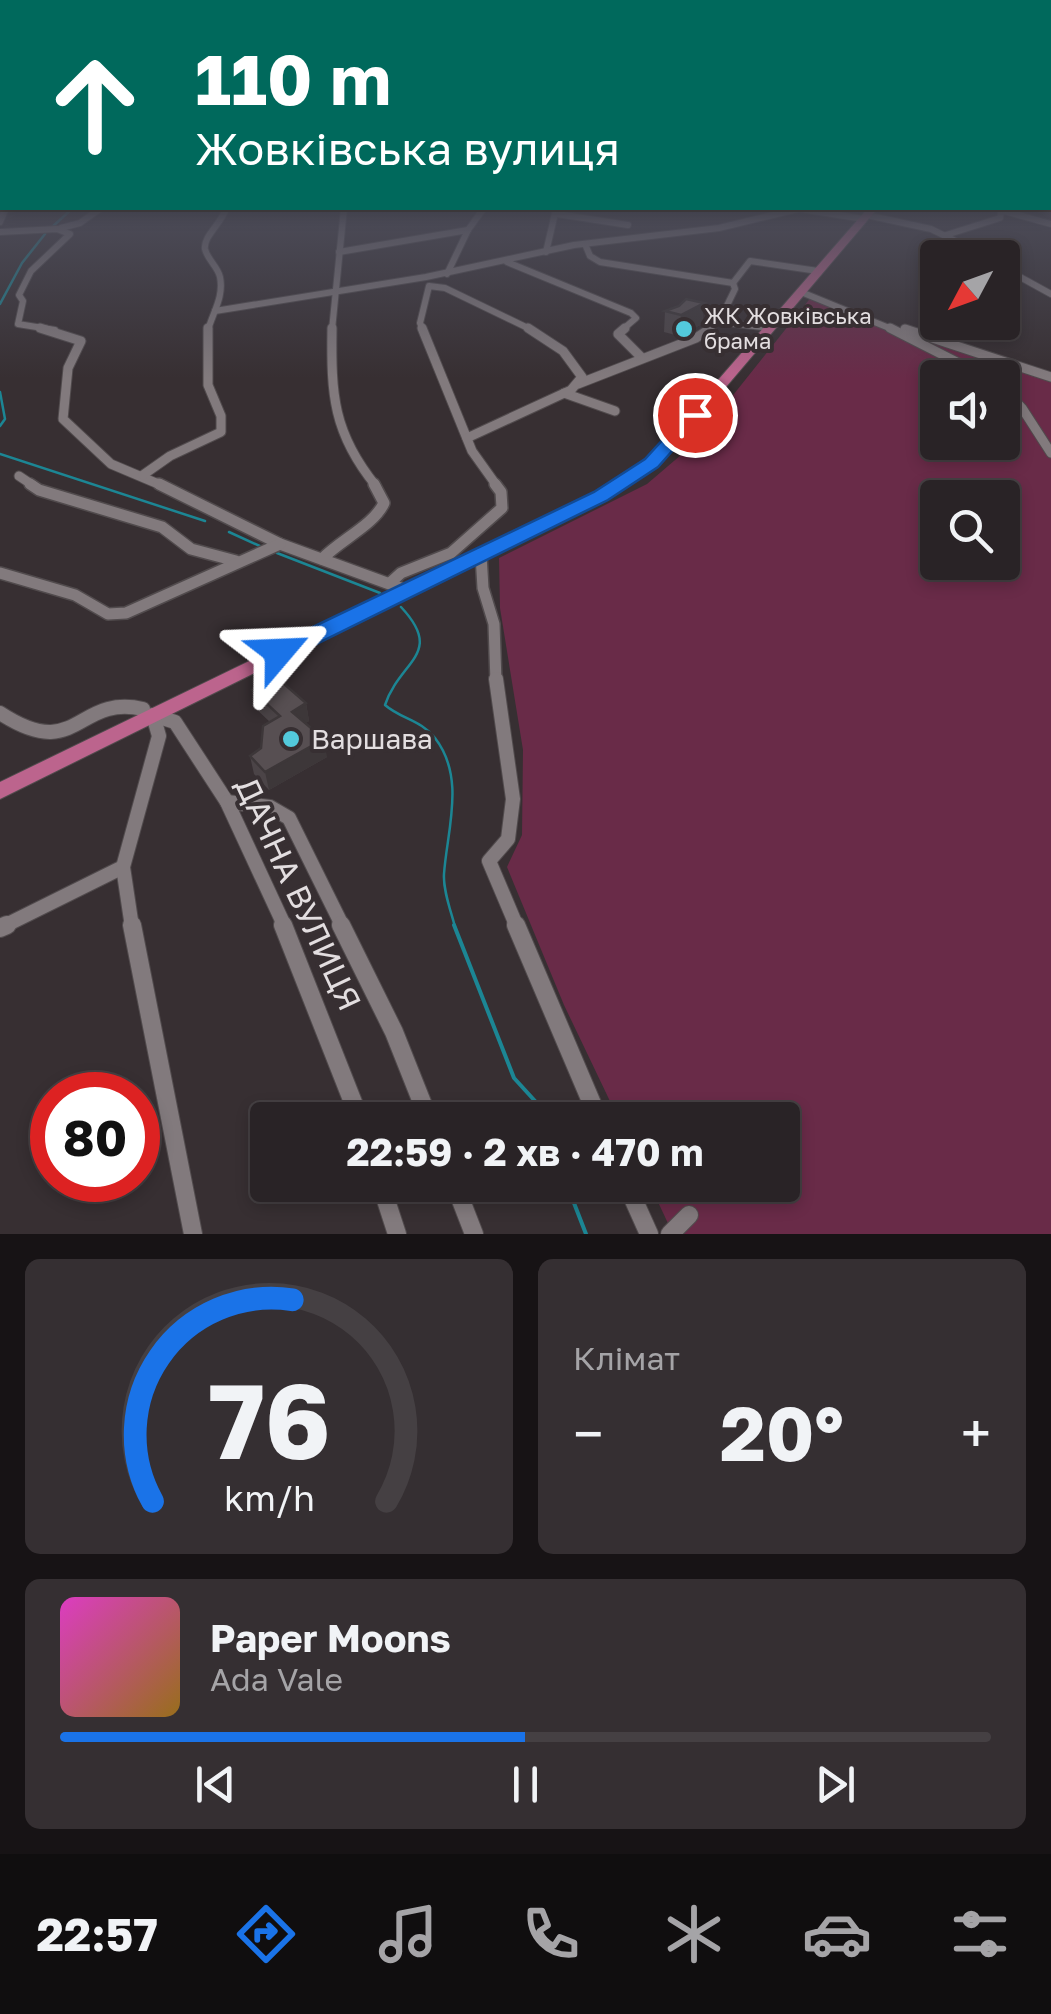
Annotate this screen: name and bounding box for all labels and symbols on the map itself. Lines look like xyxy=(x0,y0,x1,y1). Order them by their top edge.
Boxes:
north arrow xyxy=(920,240,1020,340)
place label: ЖК Жовківська брама xyxy=(704,302,872,354)
marker: ЖК Жовківська брама xyxy=(673,318,695,340)
pin xyxy=(653,373,738,458)
position arrow xyxy=(227,600,331,704)
place label: Варшава xyxy=(311,722,433,755)
marker: Варшава xyxy=(280,728,302,750)
street label: ДАЧНА ВУЛИЦЯ xyxy=(228,771,370,1016)
speed limit sign: 80 xyxy=(30,1072,160,1202)

